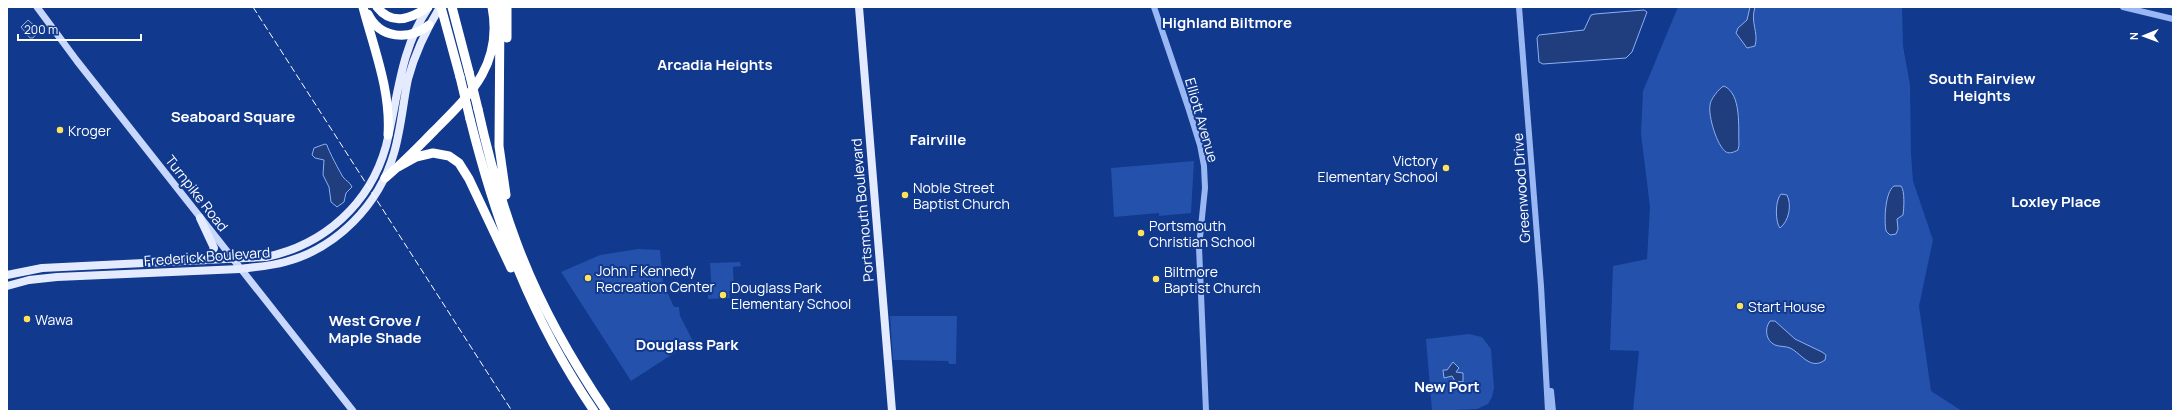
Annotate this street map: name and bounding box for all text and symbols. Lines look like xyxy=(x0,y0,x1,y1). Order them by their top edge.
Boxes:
district label: Highland Biltmore xyxy=(1162,12,1292,33)
scale bar xyxy=(18,16,141,42)
north arrow xyxy=(2124,16,2164,56)
text: 200 m xyxy=(24,21,58,38)
text: N xyxy=(2126,32,2141,40)
district label: Arcadia Heights xyxy=(657,54,773,75)
district label: South Fairview Heights xyxy=(1928,68,2036,106)
street label: Elliott Avenue xyxy=(1181,75,1223,165)
district label: Seaboard Square xyxy=(171,106,295,127)
place label: Kroger xyxy=(68,121,111,140)
marker: Kroger xyxy=(55,125,65,135)
district label: Fairville xyxy=(910,129,966,150)
street label: Greenwood Drive xyxy=(1508,132,1534,244)
street label: Portsmouth Boulevard xyxy=(846,138,878,282)
street label: Turnpike Road xyxy=(161,151,233,235)
place label: Victory Elementary School xyxy=(1318,151,1439,186)
marker: Victory Elementary School xyxy=(1441,163,1451,173)
place label: Noble Street Baptist Church xyxy=(913,178,1010,213)
marker: Noble Street Baptist Church xyxy=(900,190,910,200)
district label: Loxley Place xyxy=(2011,191,2101,212)
place label: Portsmouth Christian School xyxy=(1149,216,1255,251)
marker: Portsmouth Christian School xyxy=(1136,228,1146,238)
street label: Frederick Boulevard xyxy=(143,242,271,270)
place label: John F Kennedy Recreation Center xyxy=(596,261,715,296)
place label: Biltmore Baptist Church xyxy=(1164,262,1261,297)
marker: John F Kennedy Recreation Center xyxy=(583,273,593,283)
marker: Biltmore Baptist Church xyxy=(1151,274,1161,284)
place label: Douglass Park Elementary School xyxy=(731,278,851,313)
marker: Douglass Park Elementary School xyxy=(718,290,728,300)
place label: Start House xyxy=(1748,297,1825,316)
marker: Start House xyxy=(1735,301,1745,311)
place label: Wawa xyxy=(35,310,73,329)
district label: West Grove / Maple Shade xyxy=(328,310,422,348)
marker: Wawa xyxy=(22,314,32,324)
district label: Douglass Park xyxy=(636,334,739,355)
district label: New Port xyxy=(1414,376,1480,397)

